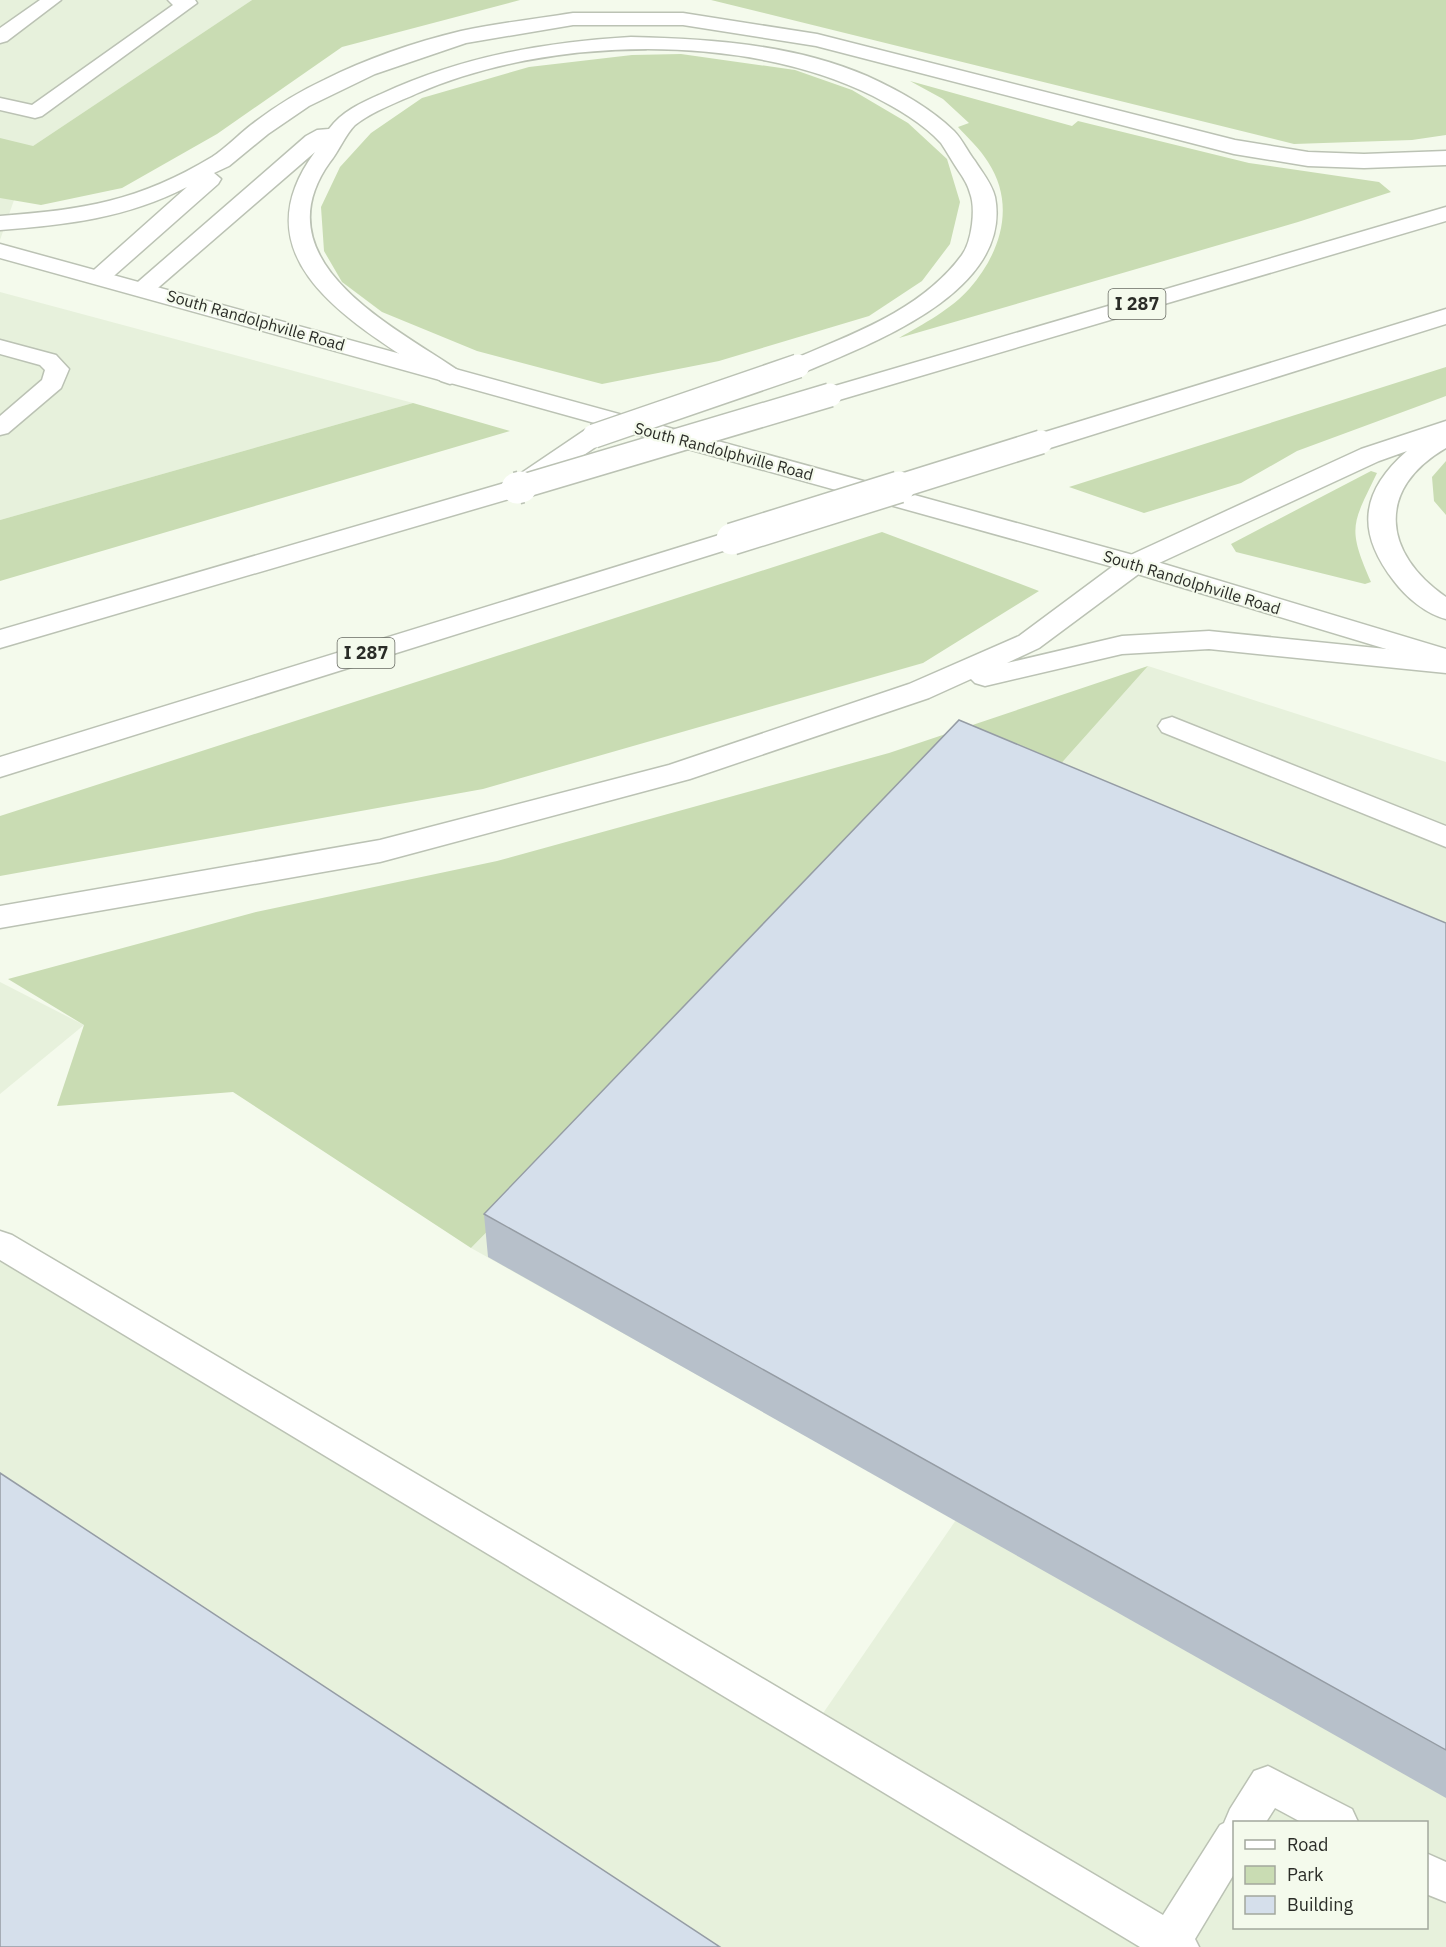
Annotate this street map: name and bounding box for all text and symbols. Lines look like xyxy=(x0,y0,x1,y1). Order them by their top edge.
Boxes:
street label: South Randolphville Road xyxy=(165,285,347,355)
road number: I 287 xyxy=(1108,289,1166,319)
street label: South Randolphville Road xyxy=(632,418,816,484)
street label: South Randolphville Road xyxy=(1101,546,1283,618)
road number: I 287 xyxy=(338,638,394,668)
legend xyxy=(1233,1821,1428,1929)
text: Road xyxy=(1287,1833,1328,1856)
text: Park xyxy=(1287,1863,1324,1886)
text: Building xyxy=(1287,1893,1354,1916)

